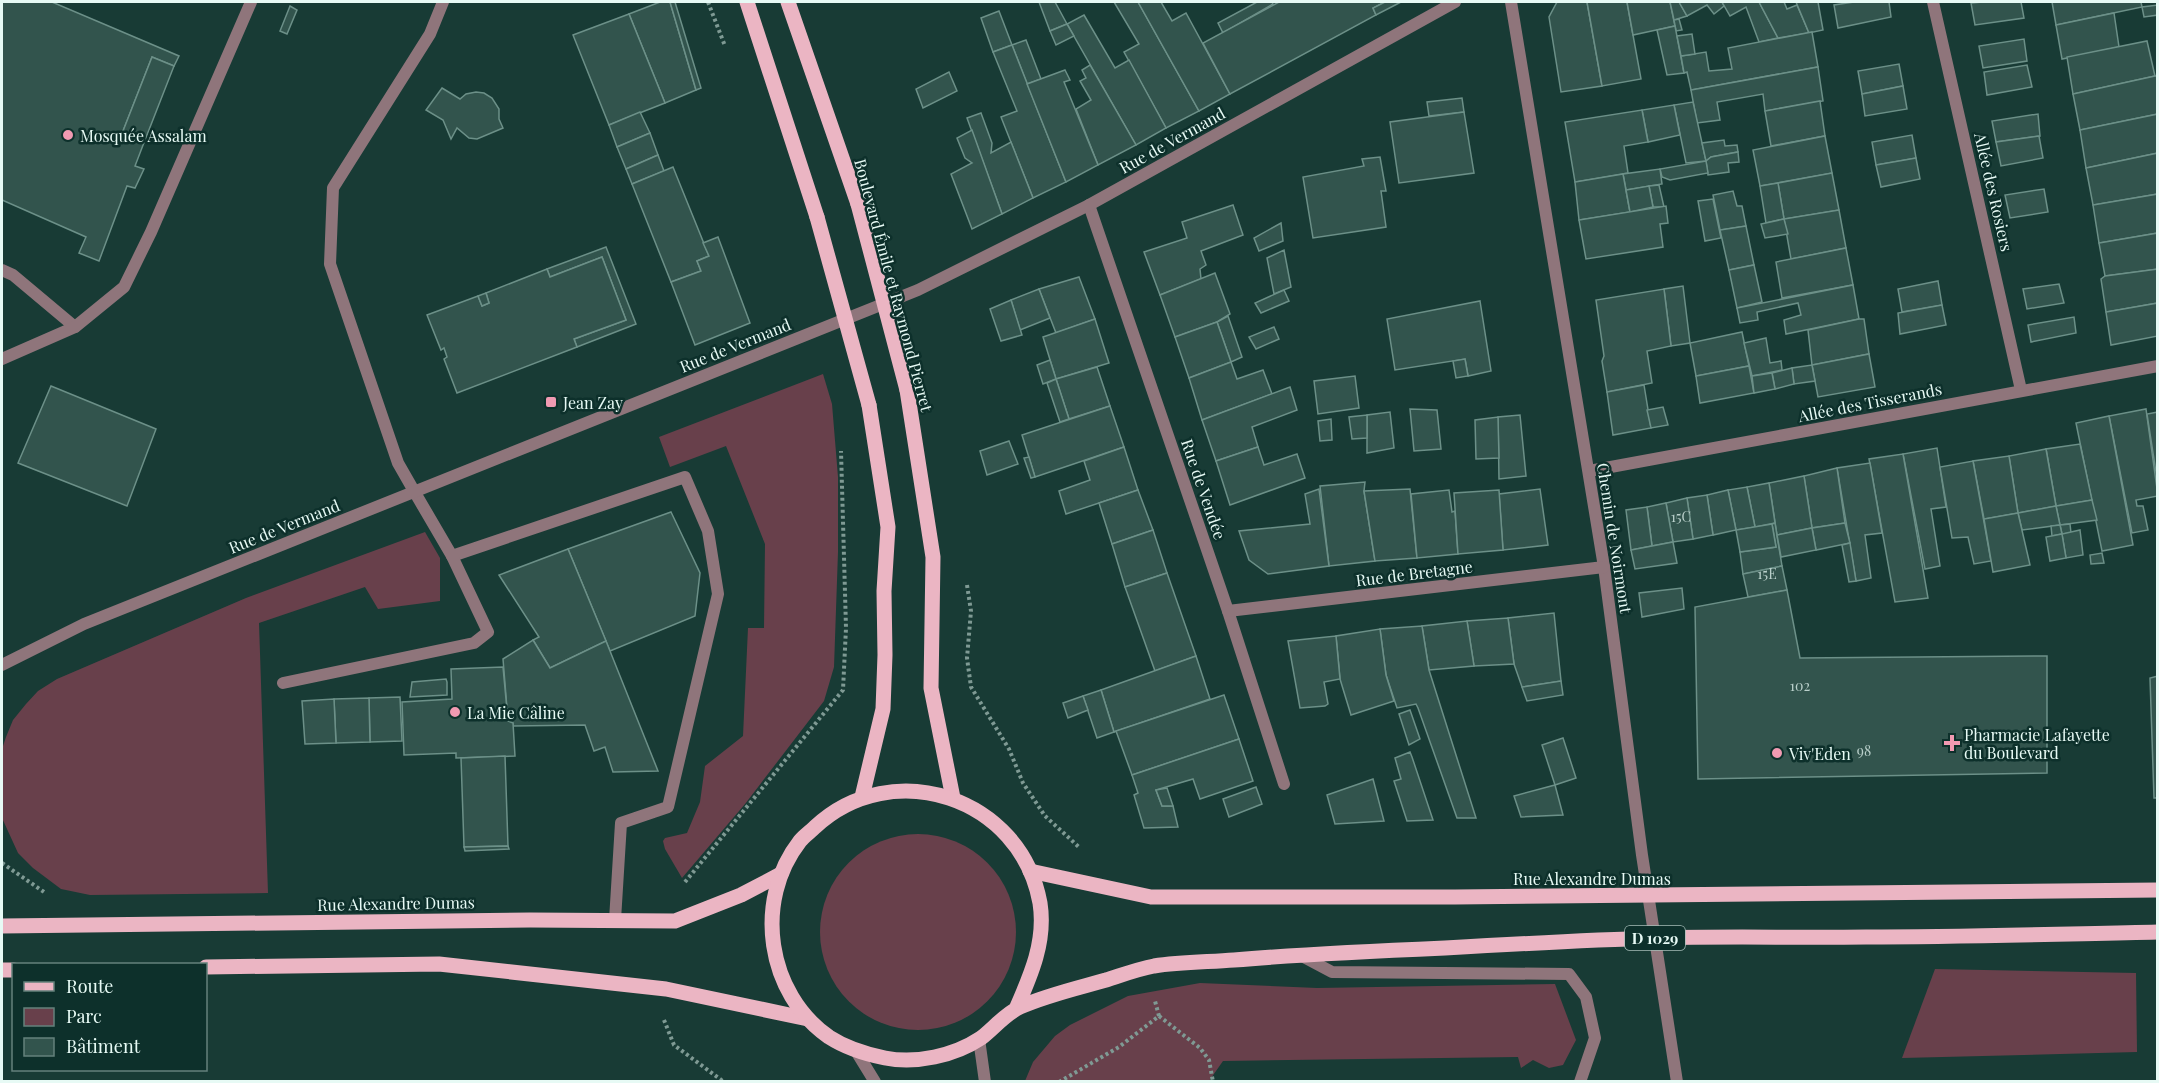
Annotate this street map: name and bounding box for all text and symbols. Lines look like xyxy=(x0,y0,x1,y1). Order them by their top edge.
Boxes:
street label: Rue de Vermand xyxy=(1115,102,1229,178)
place label: Mosquée Assalam xyxy=(80,125,207,146)
marker: Mosquée Assalam xyxy=(61,128,75,142)
street label: Allée des Rosiers xyxy=(1970,130,2018,253)
street label: Boulevard Émile et Raymond Pierret xyxy=(850,156,938,414)
street label: Rue de Vermand xyxy=(676,313,794,377)
street label: Allée des Tisserands xyxy=(1796,378,1943,426)
place label: Jean Zay xyxy=(562,392,623,413)
marker: Jean Zay xyxy=(544,395,558,409)
street label: Rue de Vendée xyxy=(1177,436,1231,542)
street label: Chemin de Noirmont xyxy=(1593,461,1637,615)
street label: Rue de Vermand xyxy=(225,494,343,558)
house number: 15C xyxy=(1671,507,1691,526)
street label: Rue de Bretagne xyxy=(1354,555,1474,591)
house number: 15E xyxy=(1757,564,1777,583)
house number: 102 xyxy=(1790,676,1810,695)
place label: La Mie Câline xyxy=(467,702,565,723)
marker: La Mie Câline xyxy=(448,705,462,719)
place label: Pharmacie Lafayette du Boulevard xyxy=(1964,724,2110,763)
marker: Pharmacie Lafayette du Boulevard xyxy=(1945,736,1959,750)
house number: 98 xyxy=(1857,741,1871,760)
place label: Viv'Eden xyxy=(1788,743,1851,764)
marker: Viv'Eden xyxy=(1770,746,1784,760)
street label: Rue Alexandre Dumas xyxy=(1513,868,1671,889)
street label: Rue Alexandre Dumas xyxy=(317,891,475,915)
road number: D 1029 xyxy=(1625,926,1685,950)
legend xyxy=(12,963,207,1071)
text: Route xyxy=(66,974,113,998)
text: Parc xyxy=(66,1004,102,1028)
text: Bâtiment xyxy=(66,1034,141,1058)

